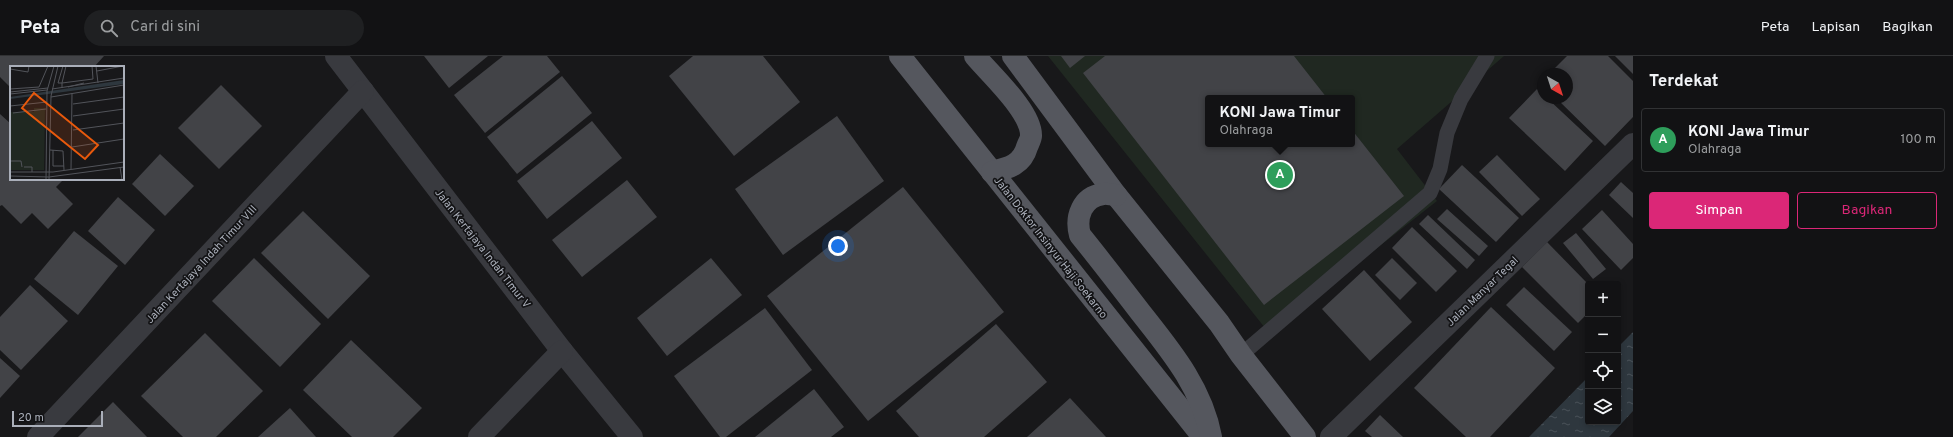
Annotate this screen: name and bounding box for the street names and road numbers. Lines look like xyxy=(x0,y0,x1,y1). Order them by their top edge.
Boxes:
street label: Jalan Doktor Insinyur Haji Soekarno xyxy=(990,174,1110,321)
street label: Jalan Kertajaya Indah Timur V xyxy=(431,186,533,311)
street label: Jalan Kertajaya Indah Timur VIII xyxy=(143,203,260,327)
street label: Jalan Manyar Tegal xyxy=(1444,254,1522,330)

